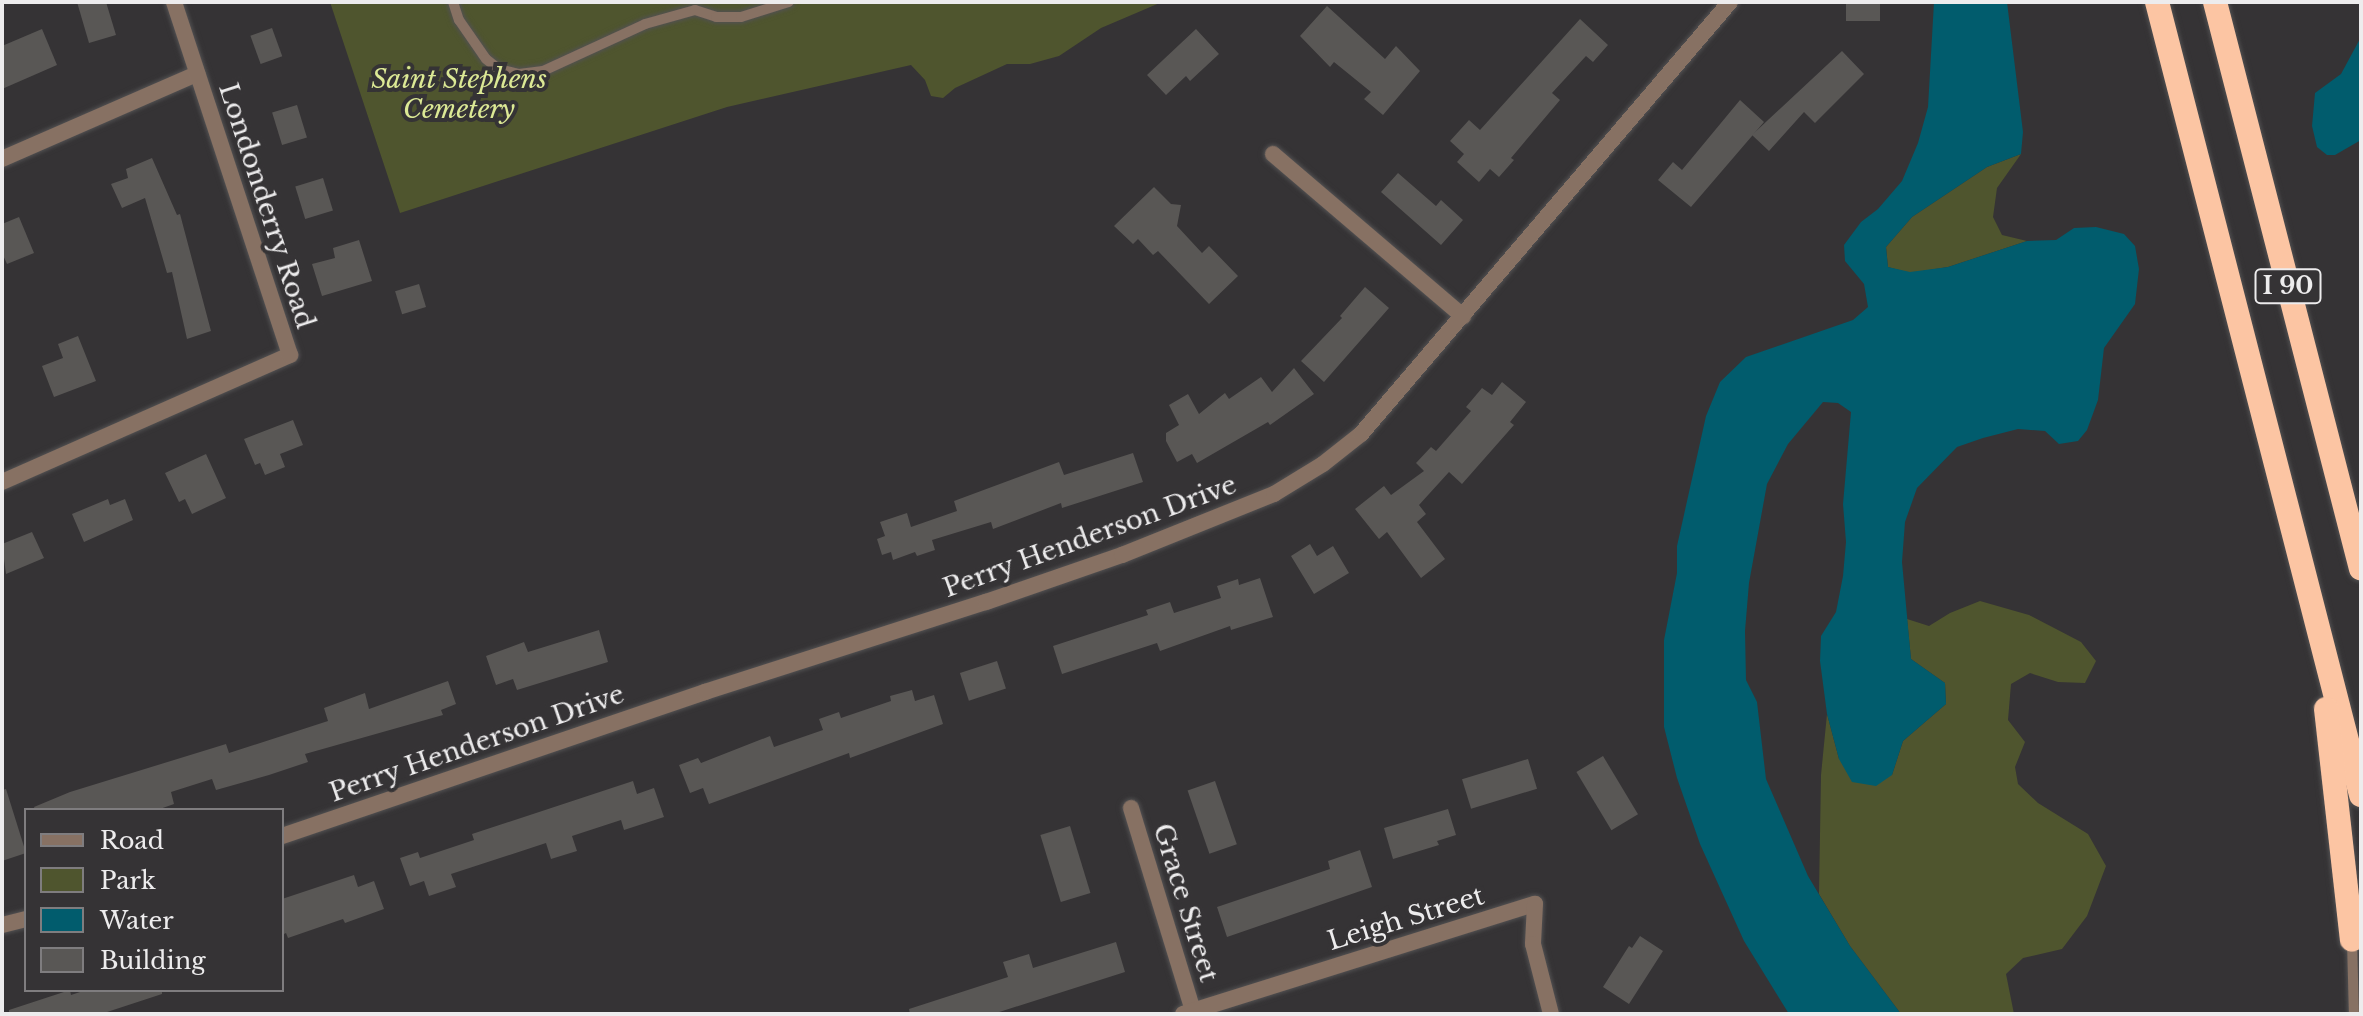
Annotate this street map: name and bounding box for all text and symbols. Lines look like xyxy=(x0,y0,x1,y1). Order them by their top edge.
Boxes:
park label: Saint Stephens Cemetery xyxy=(371,64,547,126)
street label: Londonderry Road xyxy=(211,79,321,333)
road number: I 90 xyxy=(2254,266,2322,306)
street label: Perry Henderson Drive xyxy=(939,469,1241,605)
street label: Perry Henderson Drive xyxy=(325,679,629,809)
legend xyxy=(24,808,284,992)
street label: Grace Street xyxy=(1146,820,1224,986)
text: Road xyxy=(100,826,164,855)
text: Park xyxy=(100,866,156,895)
street label: Leigh Street xyxy=(1324,880,1488,958)
text: Water xyxy=(100,906,174,935)
text: Building xyxy=(100,946,206,975)

